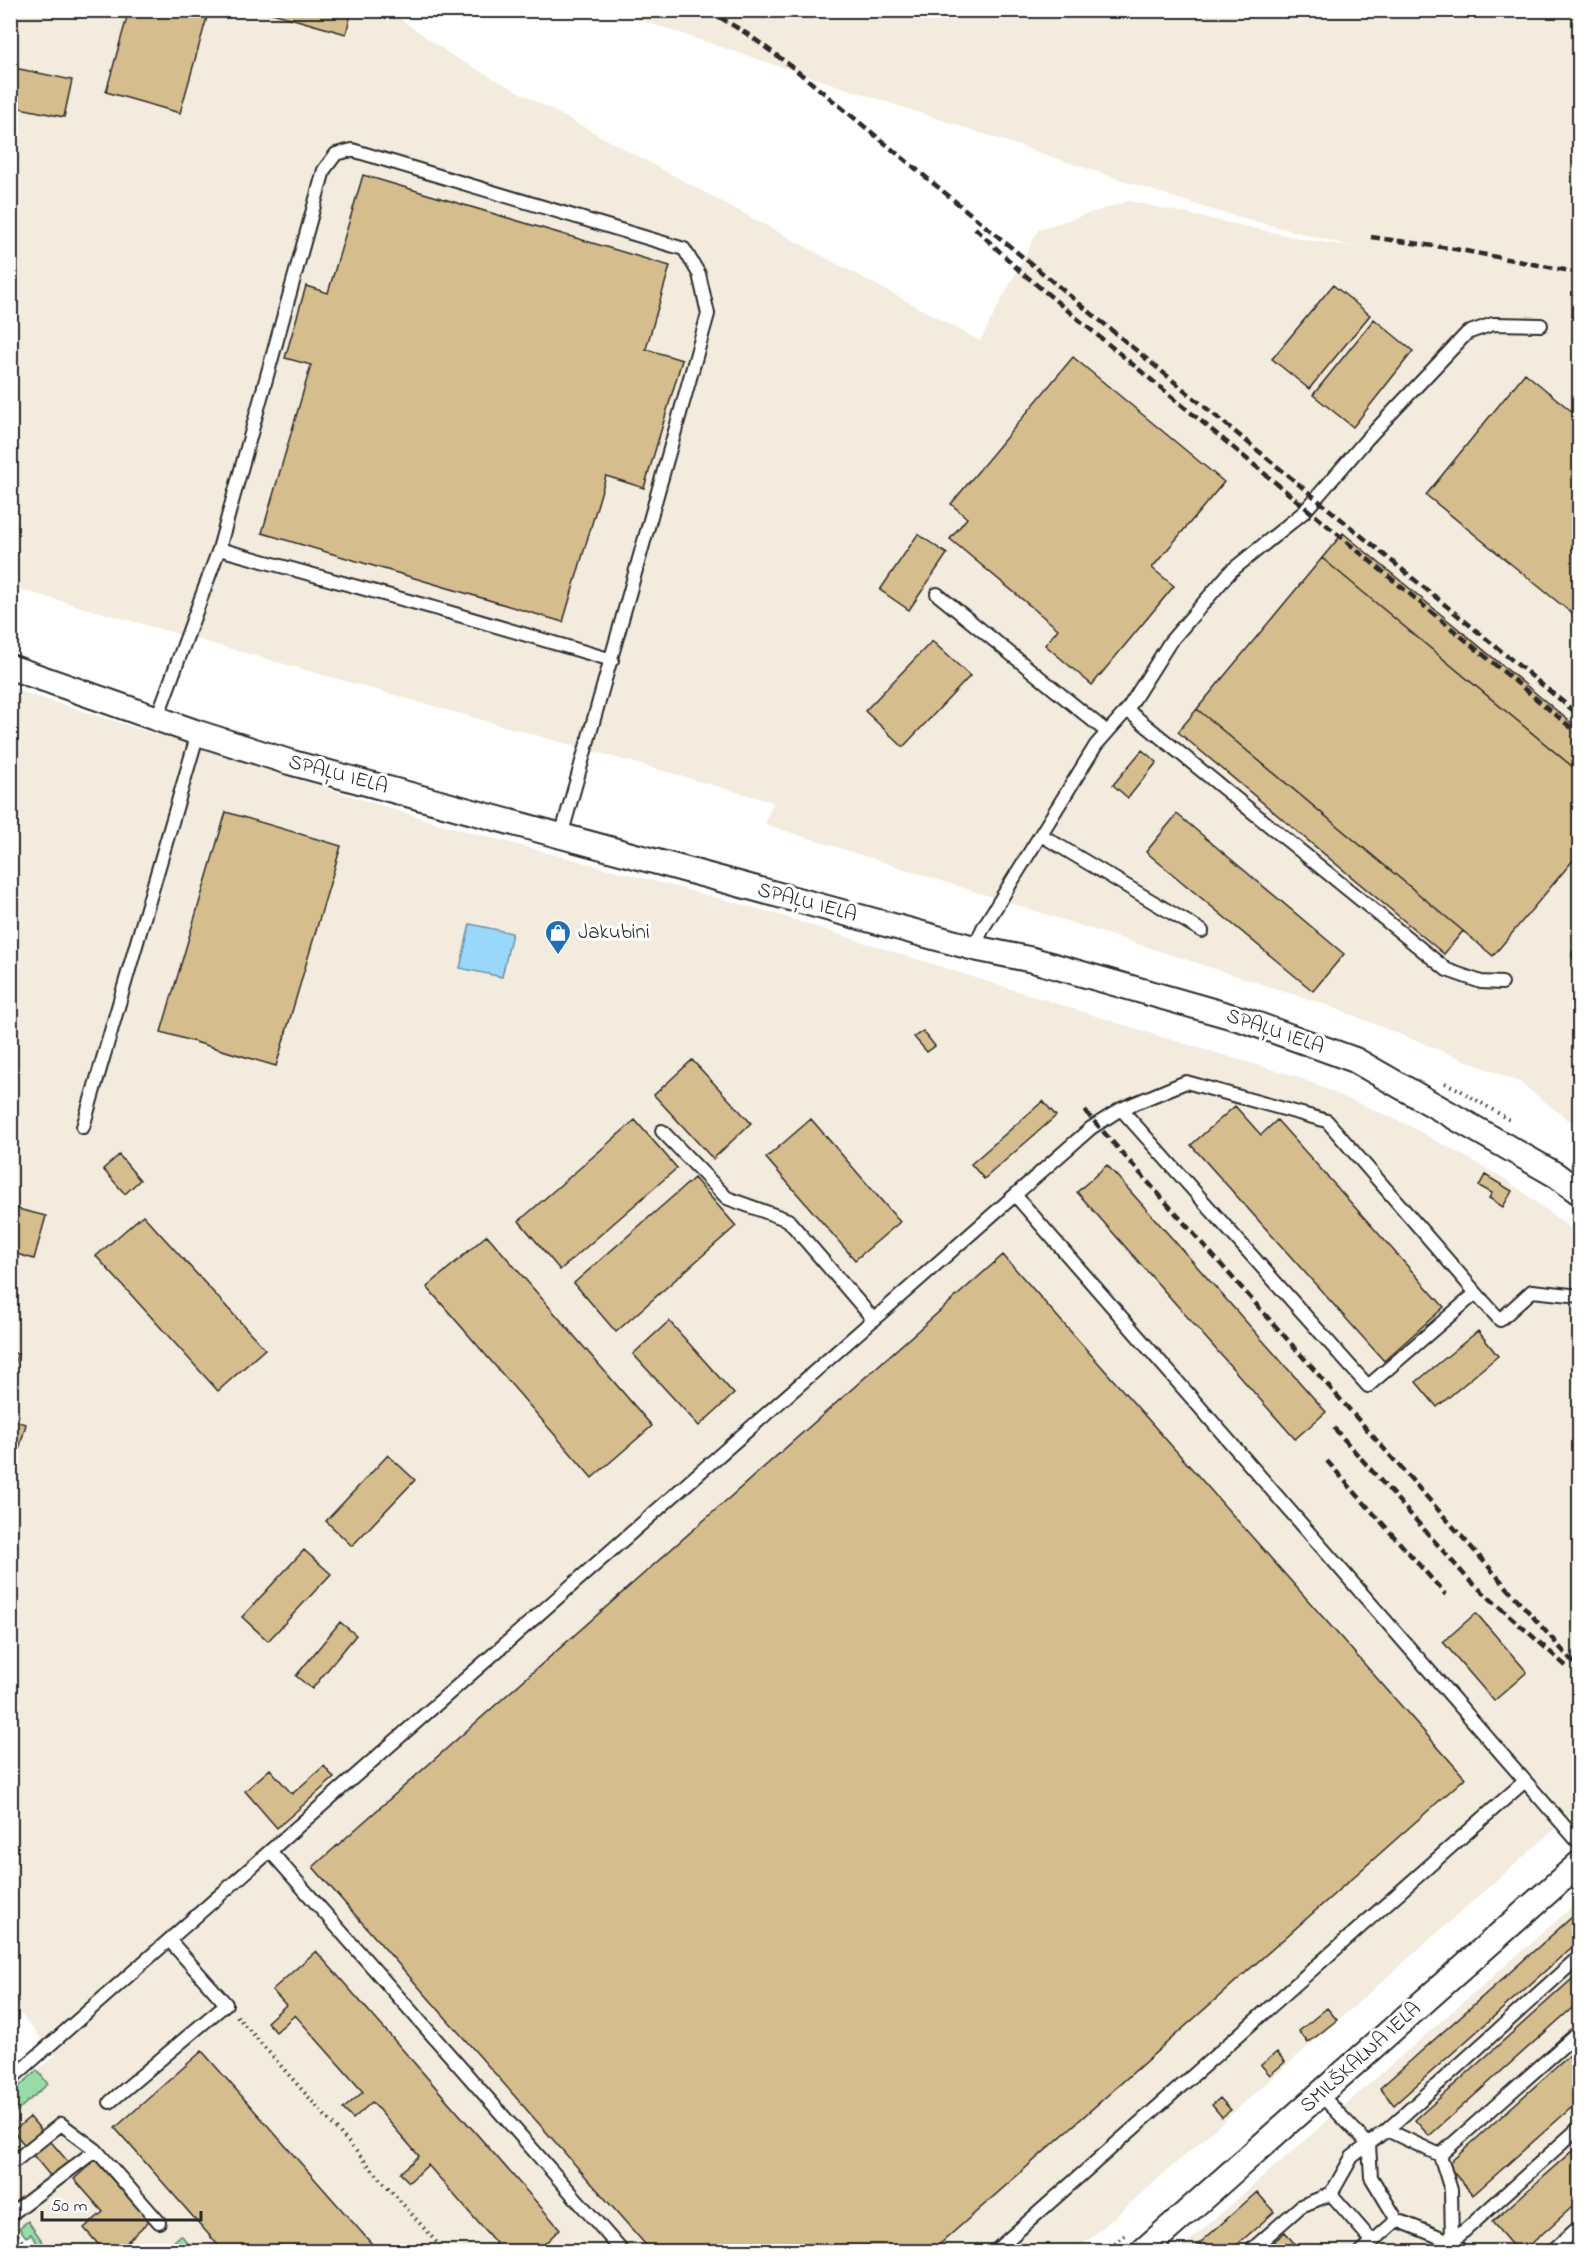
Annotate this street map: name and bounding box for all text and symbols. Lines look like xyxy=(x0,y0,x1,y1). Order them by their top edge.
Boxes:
street label: SPAĻU IELA xyxy=(285,747,391,803)
street label: SPAĻU IELA xyxy=(754,875,860,931)
shop icon: Jakubini xyxy=(543,918,573,956)
place label: Jakubini xyxy=(578,918,650,948)
street label: SPAĻU IELA xyxy=(1222,1001,1328,1063)
street label: SMILŠKALNA IELA xyxy=(1294,1995,1428,2121)
scale bar xyxy=(42,2184,201,2222)
text: 50 m xyxy=(51,2194,88,2220)

